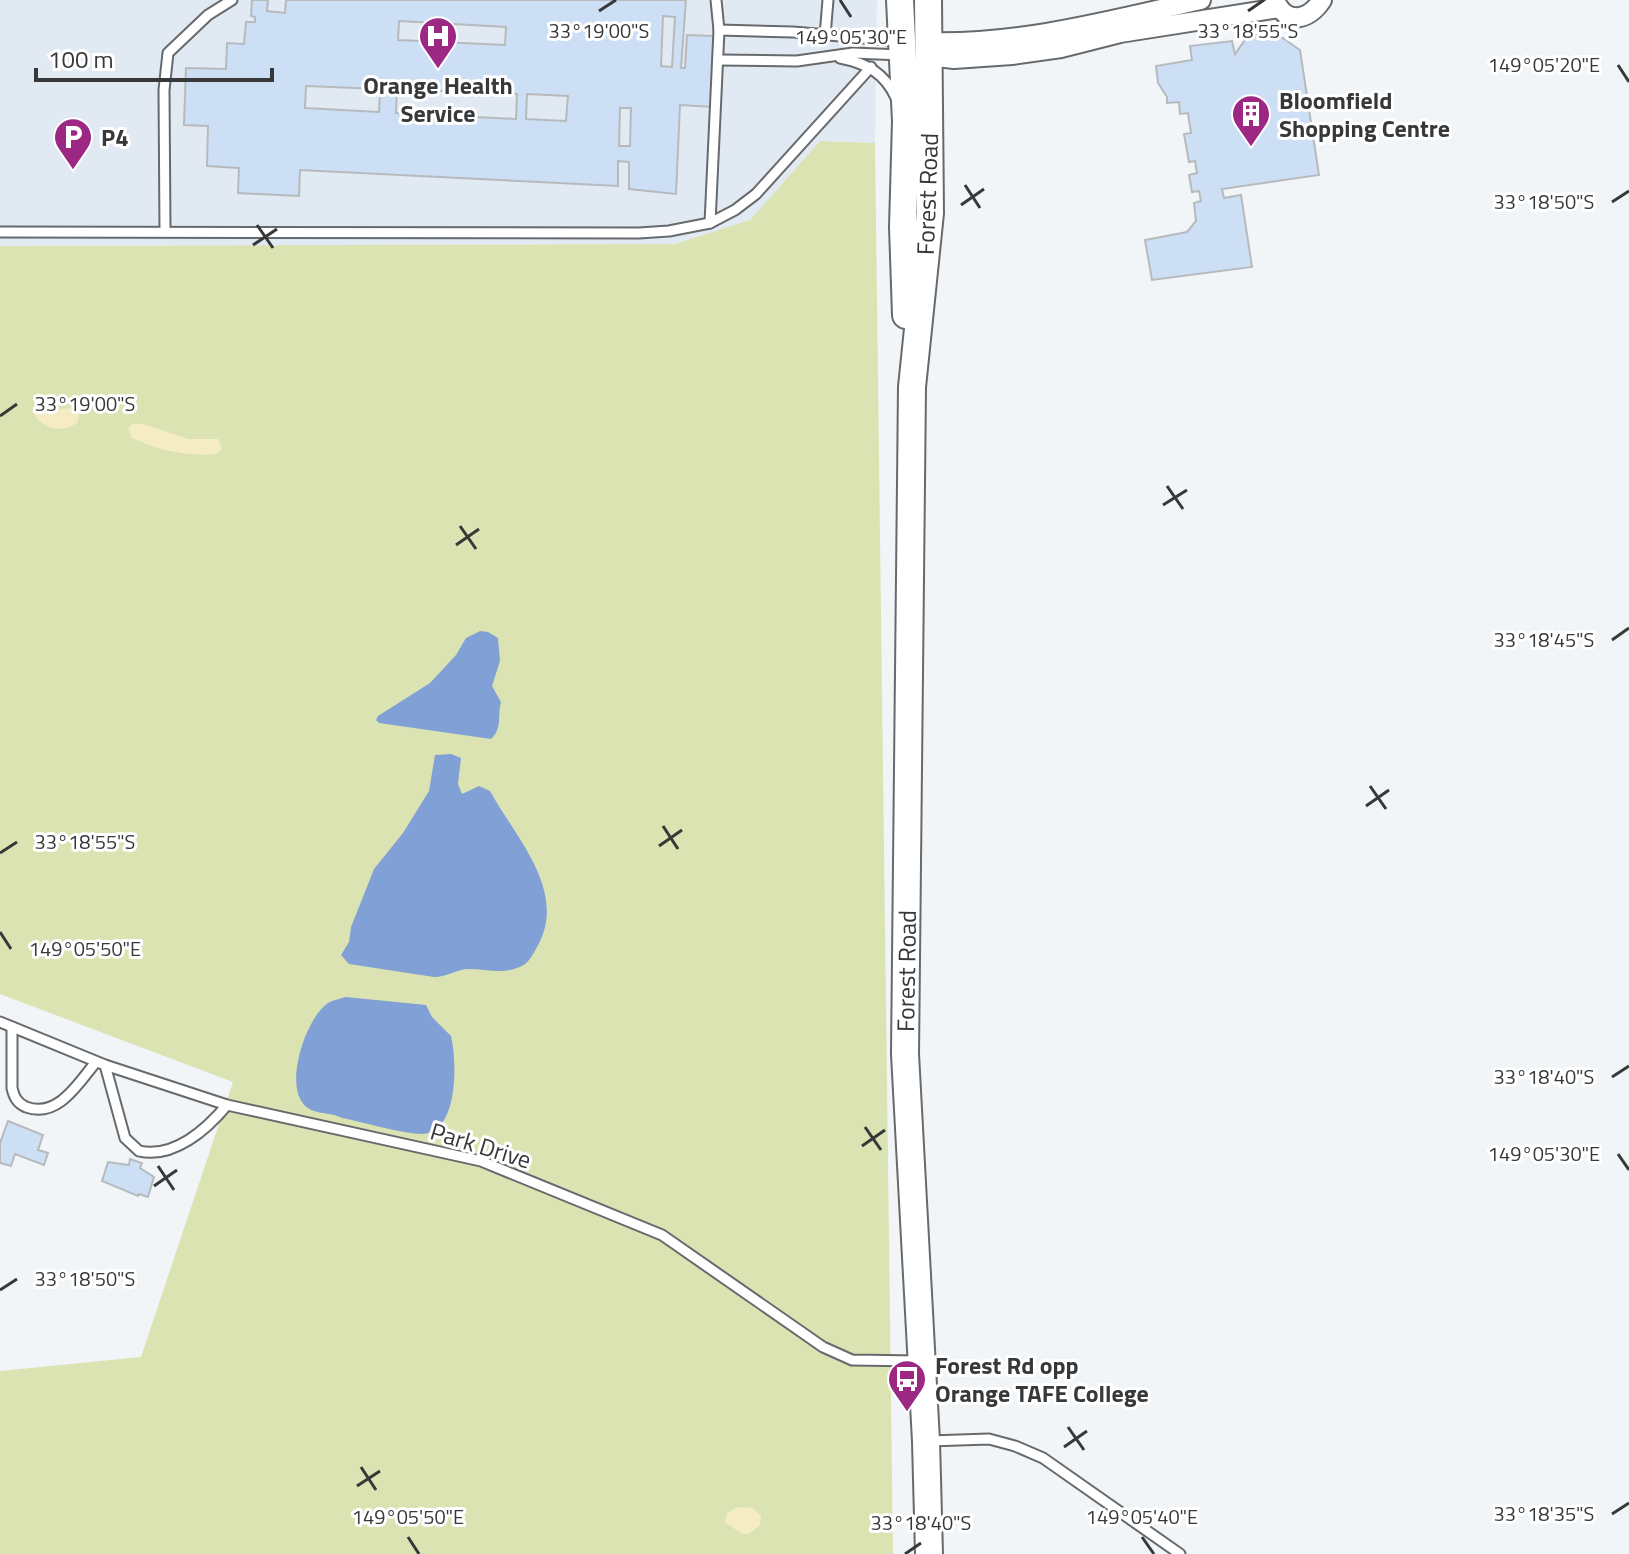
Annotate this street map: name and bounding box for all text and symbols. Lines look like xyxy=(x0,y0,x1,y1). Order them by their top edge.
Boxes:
hospital icon: Orange Health Service xyxy=(417,15,459,70)
text: 33°19'00"S xyxy=(549,15,649,46)
text: 33°18'55"S xyxy=(1198,15,1298,46)
text: 149°05'30"E xyxy=(795,21,907,52)
scale bar xyxy=(36,32,272,82)
text: 100 m xyxy=(48,41,114,77)
text: 149°05'20"E xyxy=(1488,49,1600,80)
place label: Orange Health Service xyxy=(363,67,513,131)
place label: Bloomfield Shopping Centre xyxy=(1279,82,1450,146)
building icon: Bloomfield Shopping Centre xyxy=(1230,93,1272,148)
parking icon: P4 xyxy=(52,116,94,171)
place label: P4 xyxy=(101,119,129,155)
street label: Forest Road xyxy=(907,132,947,256)
text: 33°18'50"S xyxy=(1494,186,1594,217)
text: 33°19'00"S xyxy=(35,388,135,419)
text: 33°18'45"S xyxy=(1494,624,1594,655)
text: 33°18'55"S xyxy=(35,826,135,857)
street label: Forest Road xyxy=(887,910,925,1032)
text: 149°05'50"E xyxy=(29,933,141,964)
text: 33°18'40"S xyxy=(1494,1061,1594,1092)
street label: Park Drive xyxy=(426,1113,536,1177)
text: 149°05'30"E xyxy=(1488,1138,1600,1169)
text: 33°18'50"S xyxy=(35,1263,135,1294)
place label: Forest Rd opp Orange TAFE College xyxy=(935,1347,1149,1411)
bus stop icon: Forest Rd opp Orange TAFE College xyxy=(886,1358,928,1413)
text: 33°18'35"S xyxy=(1494,1498,1594,1529)
text: 149°05'50"E xyxy=(352,1501,464,1532)
text: 149°05'40"E xyxy=(1086,1501,1198,1532)
text: 33°18'40"S xyxy=(871,1507,971,1538)

